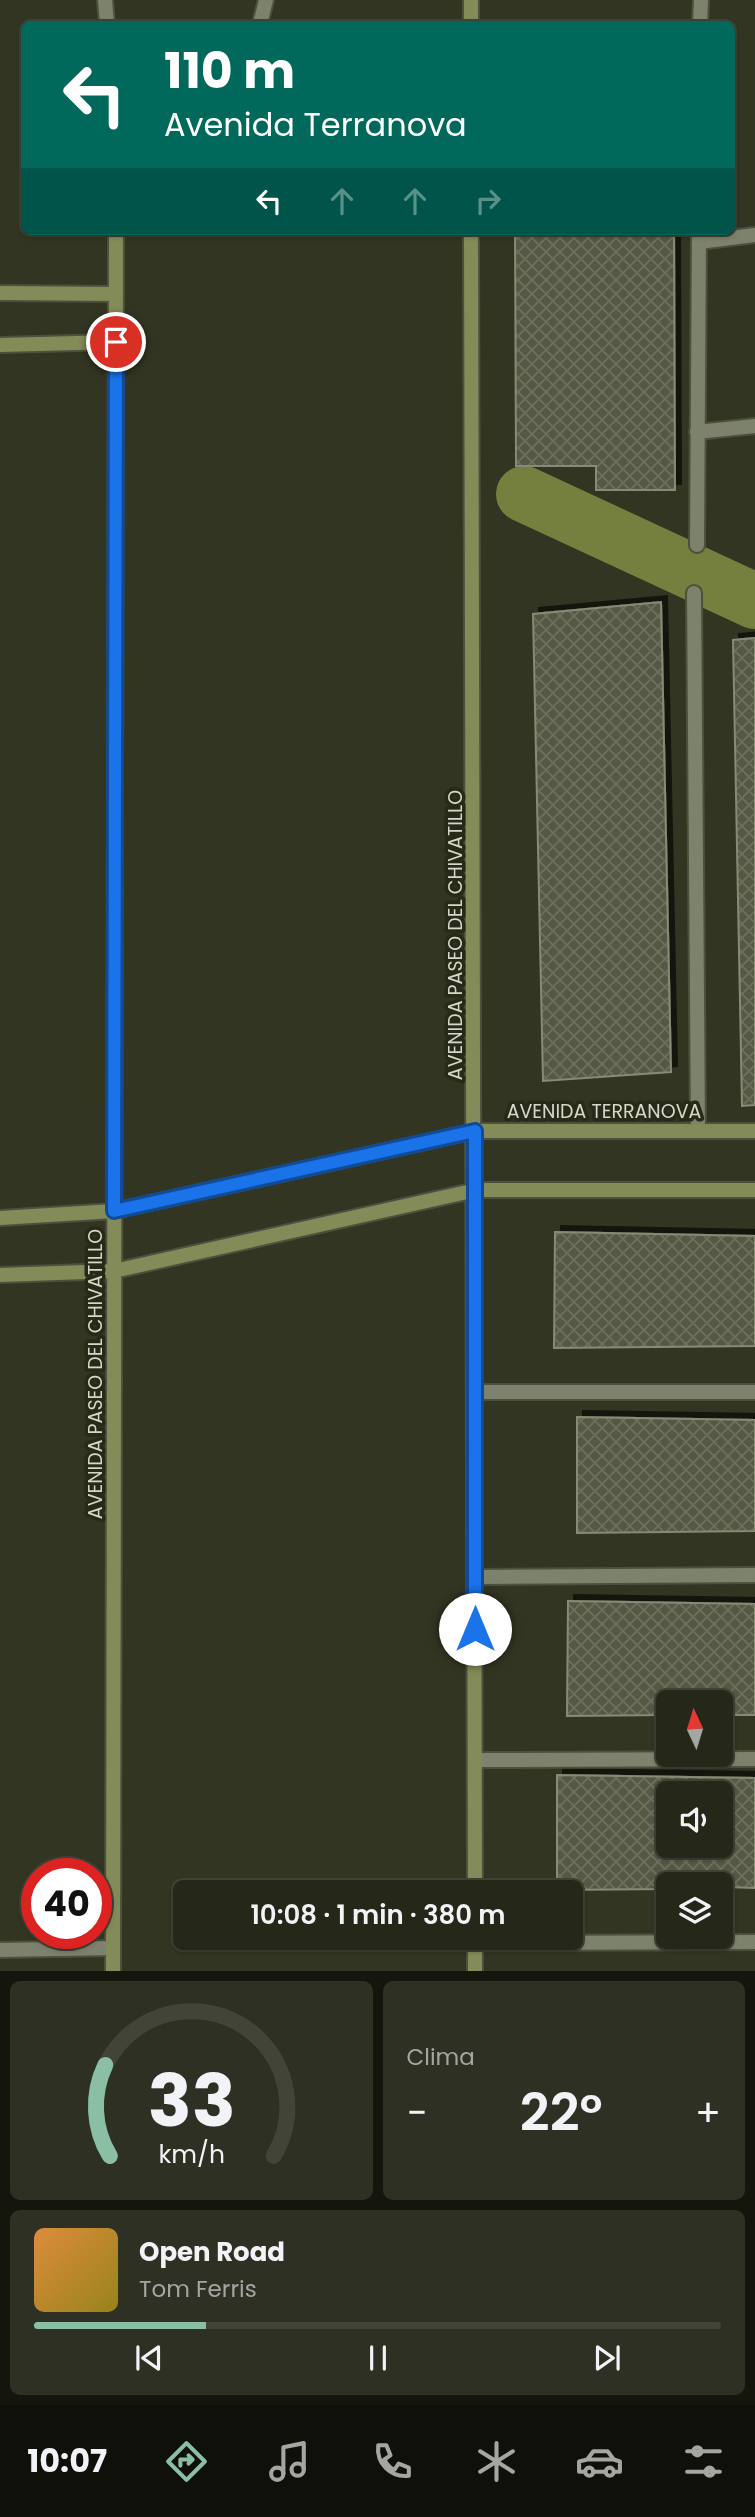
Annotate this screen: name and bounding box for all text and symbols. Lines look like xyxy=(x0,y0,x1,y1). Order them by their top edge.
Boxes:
text: 110 m xyxy=(164,37,295,105)
icon: left xyxy=(49,49,140,140)
text: Avenida Terranova xyxy=(164,102,467,147)
icon: left xyxy=(250,182,288,220)
icon: ahead xyxy=(323,182,361,220)
icon: ahead xyxy=(396,182,434,220)
icon: right xyxy=(469,182,507,220)
pin xyxy=(86,312,146,372)
icon: arrive xyxy=(97,323,135,361)
street label: AVENIDA PASEO DEL CHIVATILLO xyxy=(442,790,469,1080)
street label: AVENIDA TERRANOVA xyxy=(507,1098,701,1125)
street label: AVENIDA PASEO DEL CHIVATILLO xyxy=(82,1229,109,1519)
position arrow xyxy=(438,1592,512,1666)
north arrow xyxy=(656,1690,733,1768)
map controls xyxy=(656,1690,733,1949)
button: sound xyxy=(656,1781,733,1858)
speed limit sign: 40 xyxy=(21,1858,112,1949)
button: layers xyxy=(656,1872,733,1949)
text: 10:08 · 1 min · 380 m xyxy=(250,1897,506,1933)
text: Clima xyxy=(407,2041,475,2073)
text: 33 xyxy=(147,2051,235,2152)
text: 22° xyxy=(520,2076,603,2149)
text: − xyxy=(407,2086,427,2139)
text: + xyxy=(695,2086,721,2139)
text: km/h xyxy=(158,2137,225,2172)
text: Open Road xyxy=(139,2234,285,2270)
text: Tom Ferris xyxy=(139,2273,257,2305)
icon: previous xyxy=(130,2339,168,2377)
icon: pause xyxy=(359,2339,397,2377)
icon: next xyxy=(588,2339,626,2377)
icon: directions xyxy=(162,2437,211,2486)
icon: music xyxy=(265,2437,314,2486)
icon: phone xyxy=(368,2437,417,2486)
icon: climate xyxy=(472,2437,521,2486)
icon: car xyxy=(575,2437,624,2486)
icon: filters xyxy=(679,2437,728,2486)
text: 10:07 xyxy=(27,2438,107,2483)

